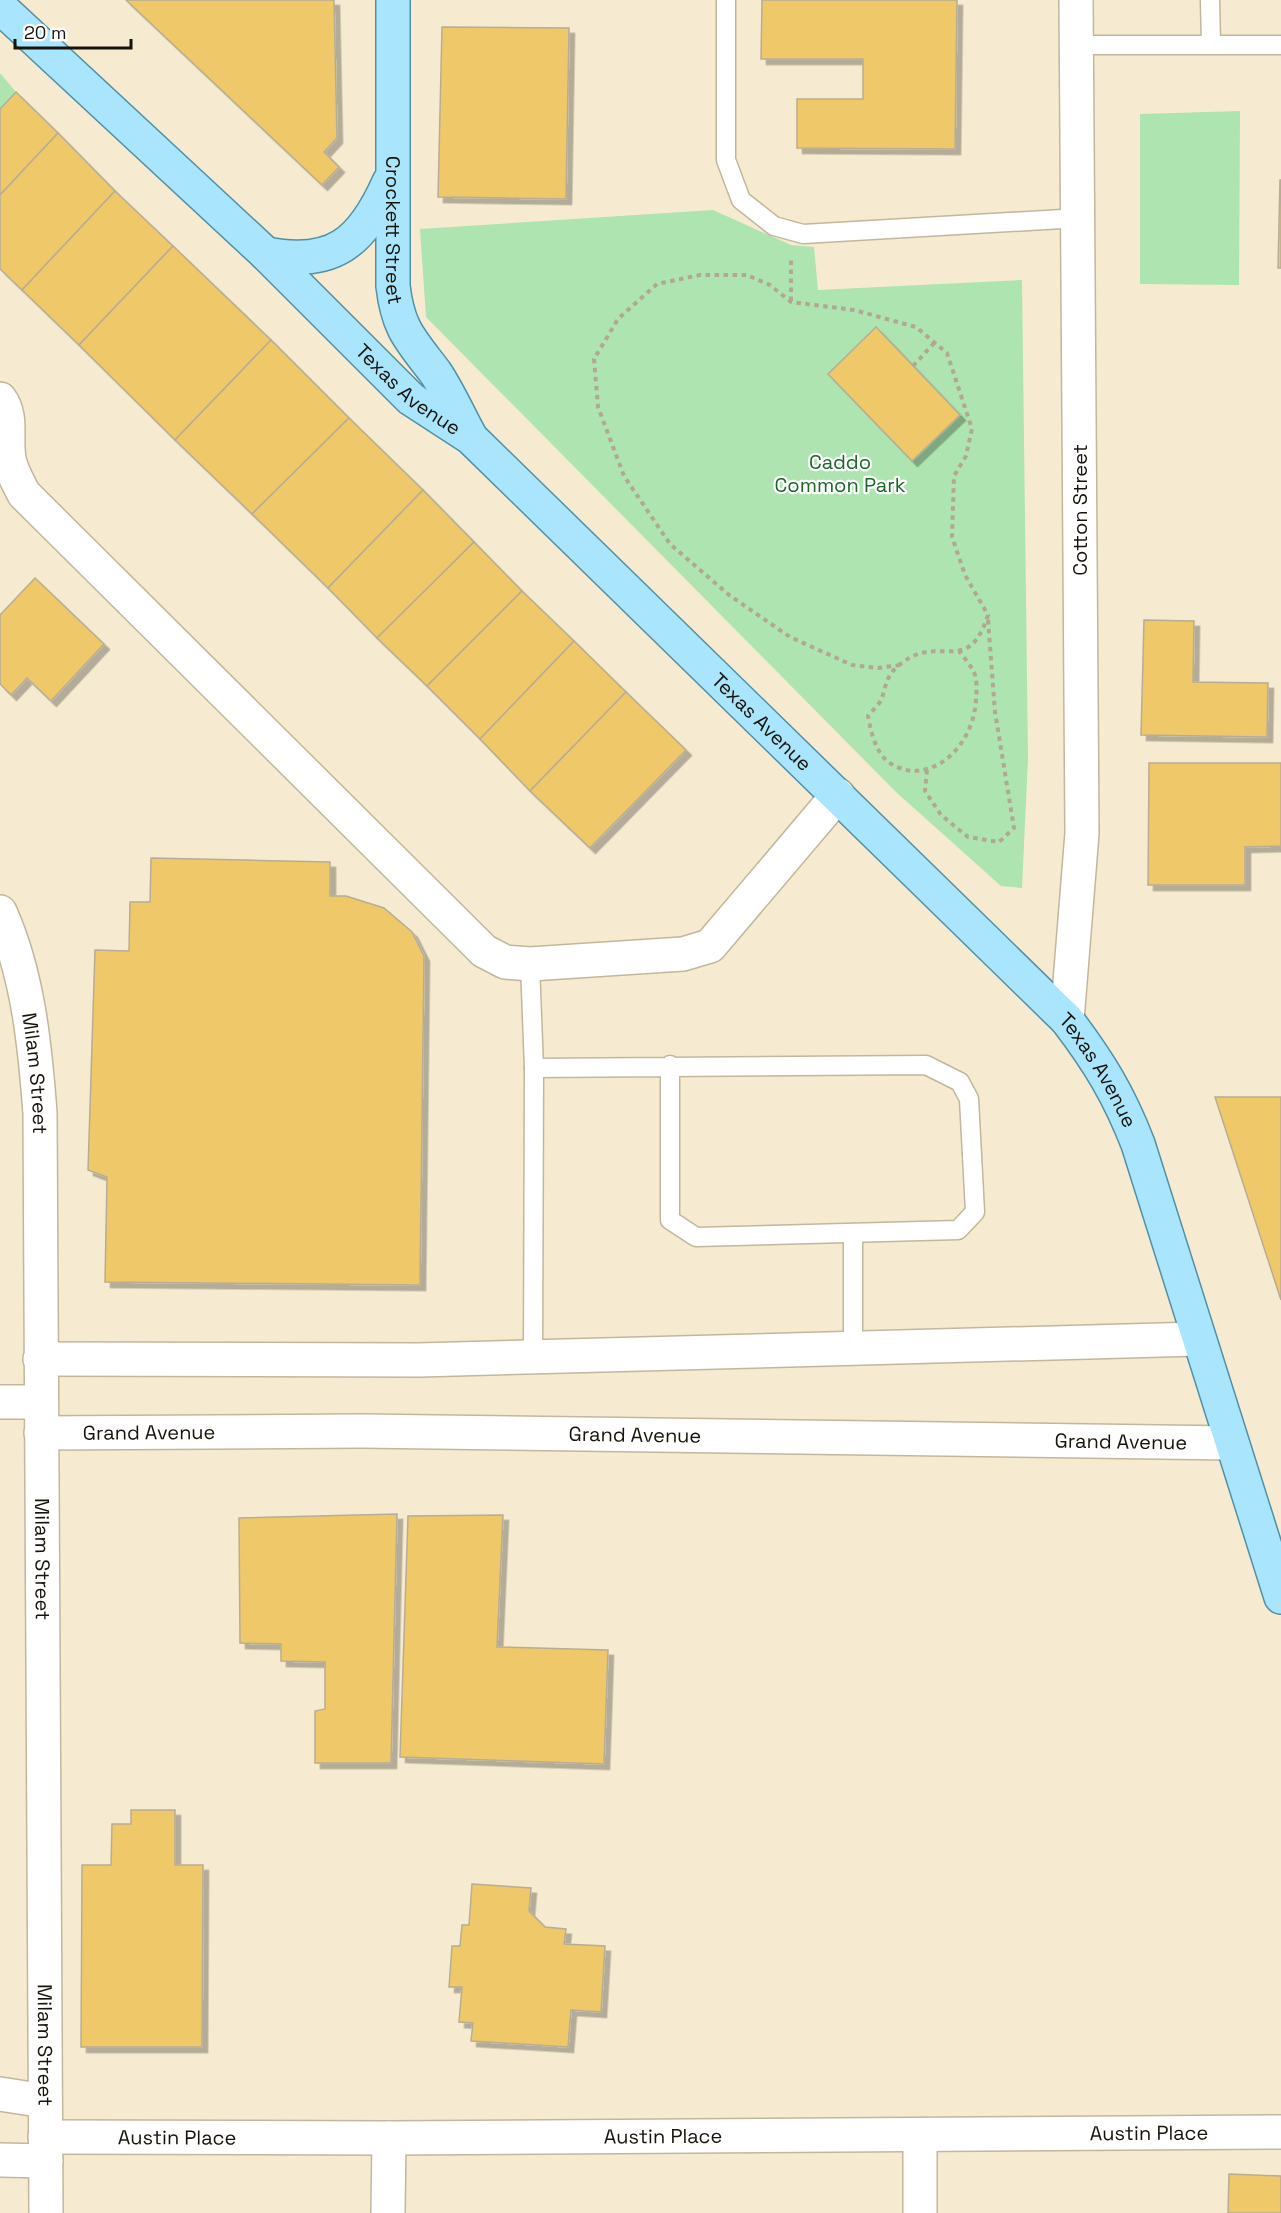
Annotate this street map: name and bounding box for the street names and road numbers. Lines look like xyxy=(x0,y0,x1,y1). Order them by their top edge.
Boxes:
street label: Crockett Street xyxy=(380,156,409,306)
street label: Texas Avenue xyxy=(350,338,466,441)
street label: Cotton Street xyxy=(1067,444,1093,576)
street label: Texas Avenue xyxy=(706,667,817,777)
street label: Texas Avenue xyxy=(1054,1007,1143,1132)
street label: Milam Street xyxy=(16,1011,53,1134)
street label: Grand Avenue xyxy=(83,1419,215,1446)
street label: Grand Avenue xyxy=(568,1421,701,1449)
street label: Grand Avenue xyxy=(1054,1428,1187,1455)
street label: Milam Street xyxy=(29,1498,56,1620)
street label: Milam Street xyxy=(32,1984,58,2106)
street label: Austin Place xyxy=(1090,2119,1208,2146)
street label: Austin Place xyxy=(604,2123,722,2150)
street label: Austin Place xyxy=(118,2124,236,2151)

